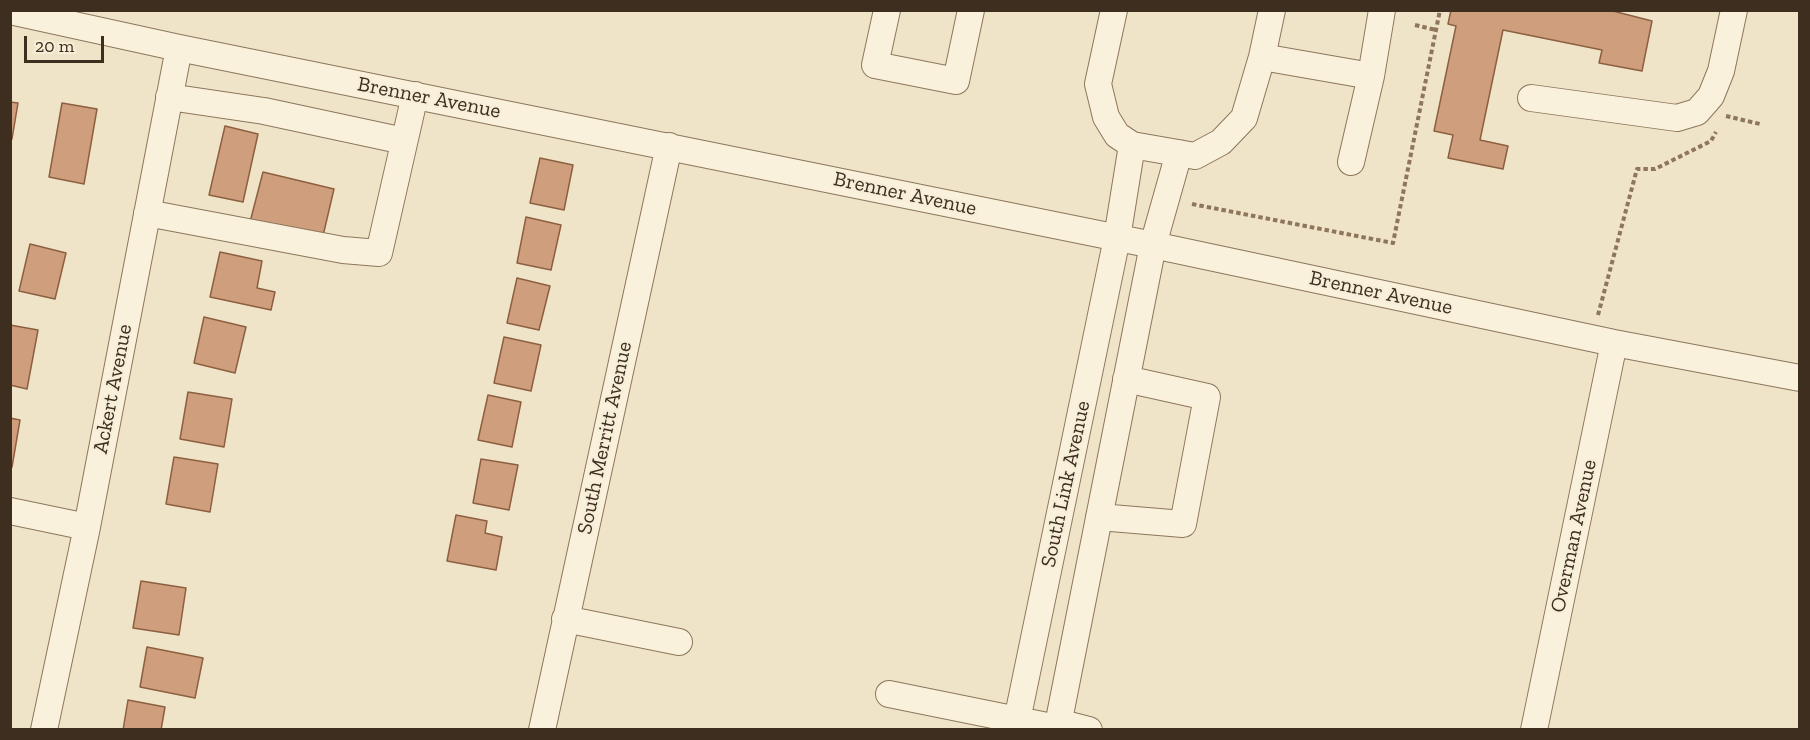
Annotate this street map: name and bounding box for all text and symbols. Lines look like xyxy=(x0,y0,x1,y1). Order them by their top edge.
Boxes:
scale bar xyxy=(27,24,106,62)
text: 20 m xyxy=(35,35,74,57)
street label: Brenner Avenue xyxy=(355,72,503,124)
street label: Brenner Avenue xyxy=(831,167,979,221)
street label: Brenner Avenue xyxy=(1307,266,1455,320)
street label: Ackert Avenue xyxy=(88,322,138,456)
street label: South Merritt Avenue xyxy=(572,339,638,537)
street label: South Link Avenue xyxy=(1036,398,1096,570)
street label: Overman Avenue xyxy=(1545,457,1603,615)

